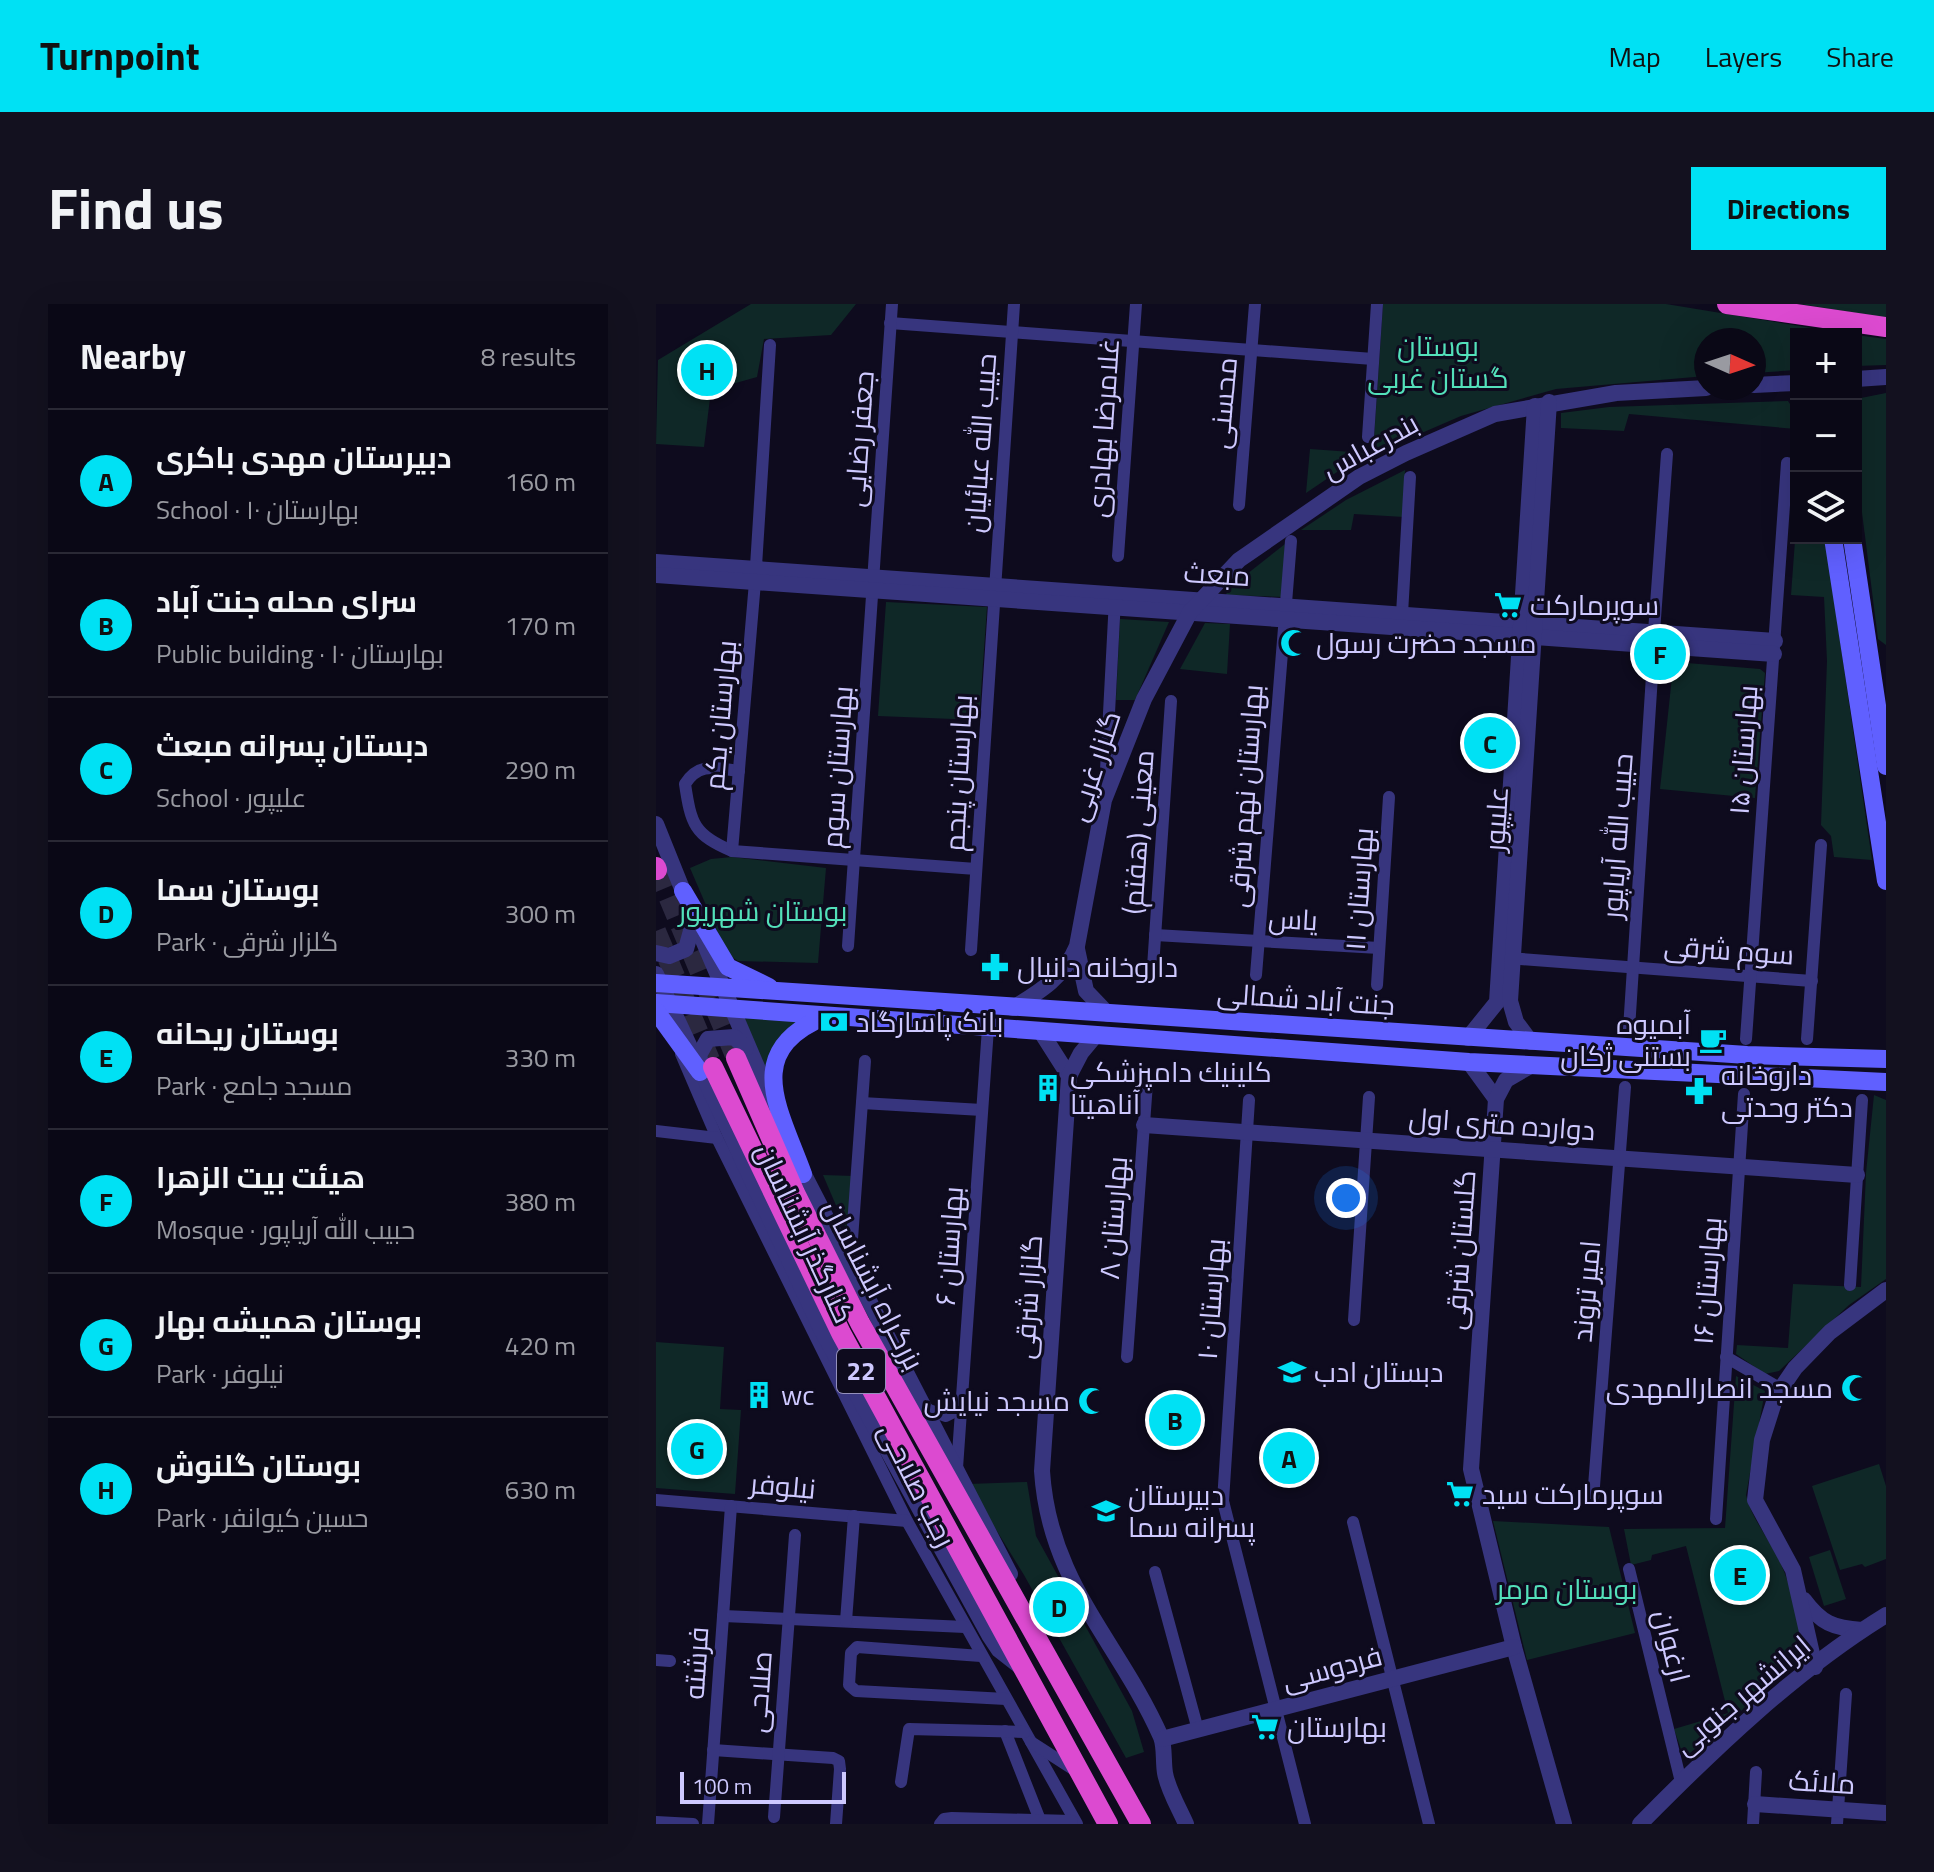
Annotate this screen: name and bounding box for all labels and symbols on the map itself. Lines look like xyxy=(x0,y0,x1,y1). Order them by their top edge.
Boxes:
park label: بوستان گستان غربی xyxy=(1367,324,1509,399)
north arrow xyxy=(1694,328,1766,400)
street label: غلامرضا بهادری xyxy=(1075,337,1130,519)
pin: H xyxy=(681,340,733,400)
street label: حبیب الله عبائیان xyxy=(952,352,1007,534)
street label: محسنی xyxy=(1197,355,1248,451)
street label: جعفر رضایی xyxy=(832,369,885,509)
street label: بندرعباس xyxy=(1313,401,1426,490)
street label: مبعث xyxy=(1182,550,1252,597)
place label: سوپرمارکت xyxy=(1530,583,1659,626)
supermarket icon: سوپرمارکت xyxy=(1493,590,1523,620)
place label: مسجد حضرت رسول xyxy=(1316,621,1537,664)
pin: F xyxy=(1634,624,1686,684)
mosque icon: مسجد حضرت رسول xyxy=(1279,628,1309,658)
street label: بهارستان یکم xyxy=(692,638,747,792)
street label: بهارستان نهم شرقی xyxy=(1215,683,1274,909)
street label: بهارستان سوم xyxy=(809,684,864,850)
street label: بهارستان ۱۵ xyxy=(1717,684,1768,816)
street label: بهارستان پنجم xyxy=(932,693,983,853)
street label: گلزار غربی xyxy=(1055,705,1132,827)
pin: C xyxy=(1464,713,1516,773)
street label: معینی (هفتم) xyxy=(1110,748,1165,916)
street label: حبیب الله آریاپور xyxy=(1589,752,1644,922)
street label: علیپور xyxy=(1472,785,1519,855)
street label: بهارستان ۱۱ xyxy=(1333,826,1384,952)
park label: بوستان شهریور xyxy=(676,889,848,932)
street label: یاس xyxy=(1267,896,1319,941)
street label: سوم شرقی xyxy=(1663,924,1796,975)
place label: داروخانه دانیال xyxy=(1017,945,1178,988)
pharmacy icon: داروخانه دانیال xyxy=(980,952,1010,982)
street label: جنت آباد شمالی xyxy=(1215,971,1397,1026)
place label: بانک پاسارگاد xyxy=(856,1000,1003,1043)
place label: آبمیوه بستنی ژکان xyxy=(1560,1002,1691,1077)
bank icon: بانک پاسارگاد xyxy=(819,1007,849,1037)
cafe icon: آبمیوه بستنی ژکان xyxy=(1698,1025,1728,1055)
place label: كلينيك دامپزشكی آناهيتا xyxy=(1070,1050,1272,1125)
place label: داروخانه دکتر وحدتی xyxy=(1721,1053,1853,1128)
building icon: كلينيك دامپزشكی آناهيتا xyxy=(1033,1073,1063,1103)
pharmacy icon: داروخانه دکتر وحدتی xyxy=(1684,1076,1714,1106)
street label: دوارده متری اول xyxy=(1407,1096,1597,1151)
street label: کنارگذر آبشناسان xyxy=(745,1136,866,1330)
street label: بهارستان ۸ xyxy=(1087,1155,1138,1281)
street label: گلستان شرقی xyxy=(1432,1169,1487,1331)
your location xyxy=(1326,1178,1366,1218)
street label: بهارستان ۶ xyxy=(923,1185,974,1307)
street label: بزرگراه آبشناسان xyxy=(813,1192,936,1378)
street label: بهارستان ۱۶ xyxy=(1681,1216,1732,1346)
street label: گلزار شرقی xyxy=(1002,1234,1053,1360)
street label: بهارستان ۱۰ xyxy=(1185,1237,1236,1361)
street label: امیر تروند xyxy=(1560,1238,1611,1344)
road number: 22 xyxy=(837,1349,885,1393)
place label: دبستان ادب xyxy=(1314,1350,1444,1393)
school or university icon: دبستان ادب xyxy=(1277,1357,1307,1387)
place label: مسجد انصارالمهدی xyxy=(1606,1366,1833,1409)
place label: wc xyxy=(781,1373,814,1416)
mosque icon: مسجد انصارالمهدی xyxy=(1840,1373,1870,1403)
place label: مسجد نیایش xyxy=(924,1379,1070,1422)
building icon: wc xyxy=(744,1380,774,1410)
mosque icon: مسجد نیایش xyxy=(1077,1386,1107,1416)
pin: B xyxy=(1149,1390,1201,1450)
street label: رجب صلاحی xyxy=(868,1415,967,1554)
pin: G xyxy=(671,1419,723,1479)
pin: A xyxy=(1263,1428,1315,1488)
street label: نیلوفر xyxy=(746,1461,818,1510)
place label: سوپرمارکت سید xyxy=(1482,1472,1664,1515)
place label: دبیرستان پسرانه سما xyxy=(1128,1473,1256,1548)
supermarket icon: سوپرمارکت سید xyxy=(1445,1479,1475,1509)
school or university icon: دبیرستان پسرانه سما xyxy=(1091,1496,1121,1526)
pin: E xyxy=(1714,1545,1766,1605)
park label: بوستان مرمر xyxy=(1495,1567,1637,1610)
pin: D xyxy=(1033,1577,1085,1637)
street label: ارغوان xyxy=(1643,1605,1702,1687)
street label: ایرانشهر جنوبی xyxy=(1664,1624,1820,1765)
street label: فرشته xyxy=(672,1625,719,1701)
street label: فردوسی xyxy=(1277,1634,1387,1701)
street label: صلاحی xyxy=(734,1650,783,1734)
place label: بهارستان xyxy=(1287,1705,1387,1748)
supermarket icon: بهارستان xyxy=(1250,1712,1280,1742)
street label: ملائک xyxy=(1787,1758,1857,1805)
scale bar xyxy=(680,1768,846,1804)

